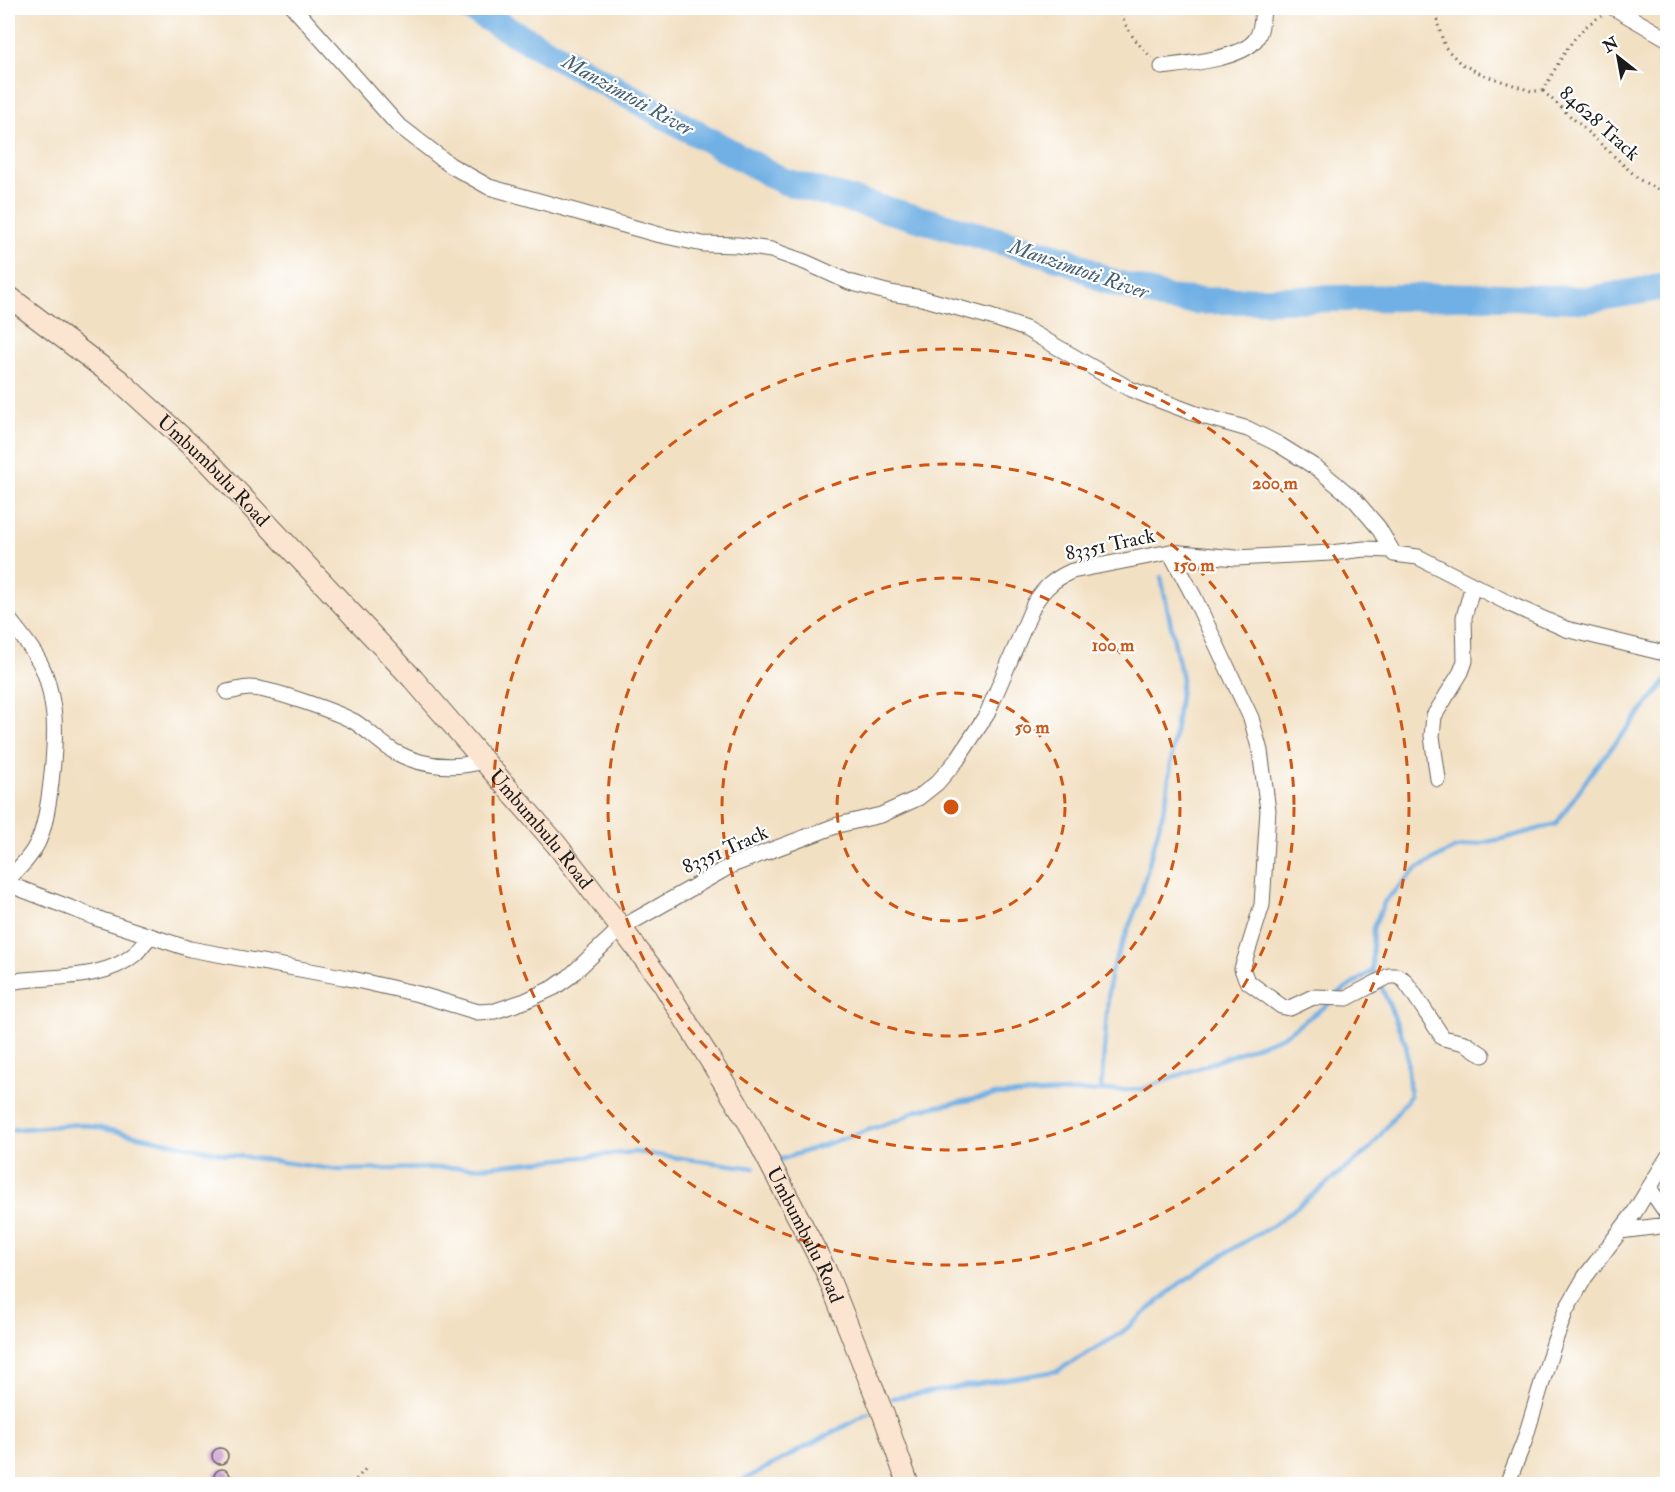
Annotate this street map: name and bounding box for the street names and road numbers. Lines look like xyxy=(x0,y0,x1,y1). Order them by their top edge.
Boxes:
street label: 84628 Track xyxy=(1554,81,1645,166)
street label: Umbumbulu Road xyxy=(152,409,275,532)
street label: 83351 Track xyxy=(1063,523,1158,566)
street label: Umbumbulu Road xyxy=(484,764,598,894)
street label: 83351 Track xyxy=(679,819,772,879)
street label: Umbumbulu Road xyxy=(761,1162,849,1306)

